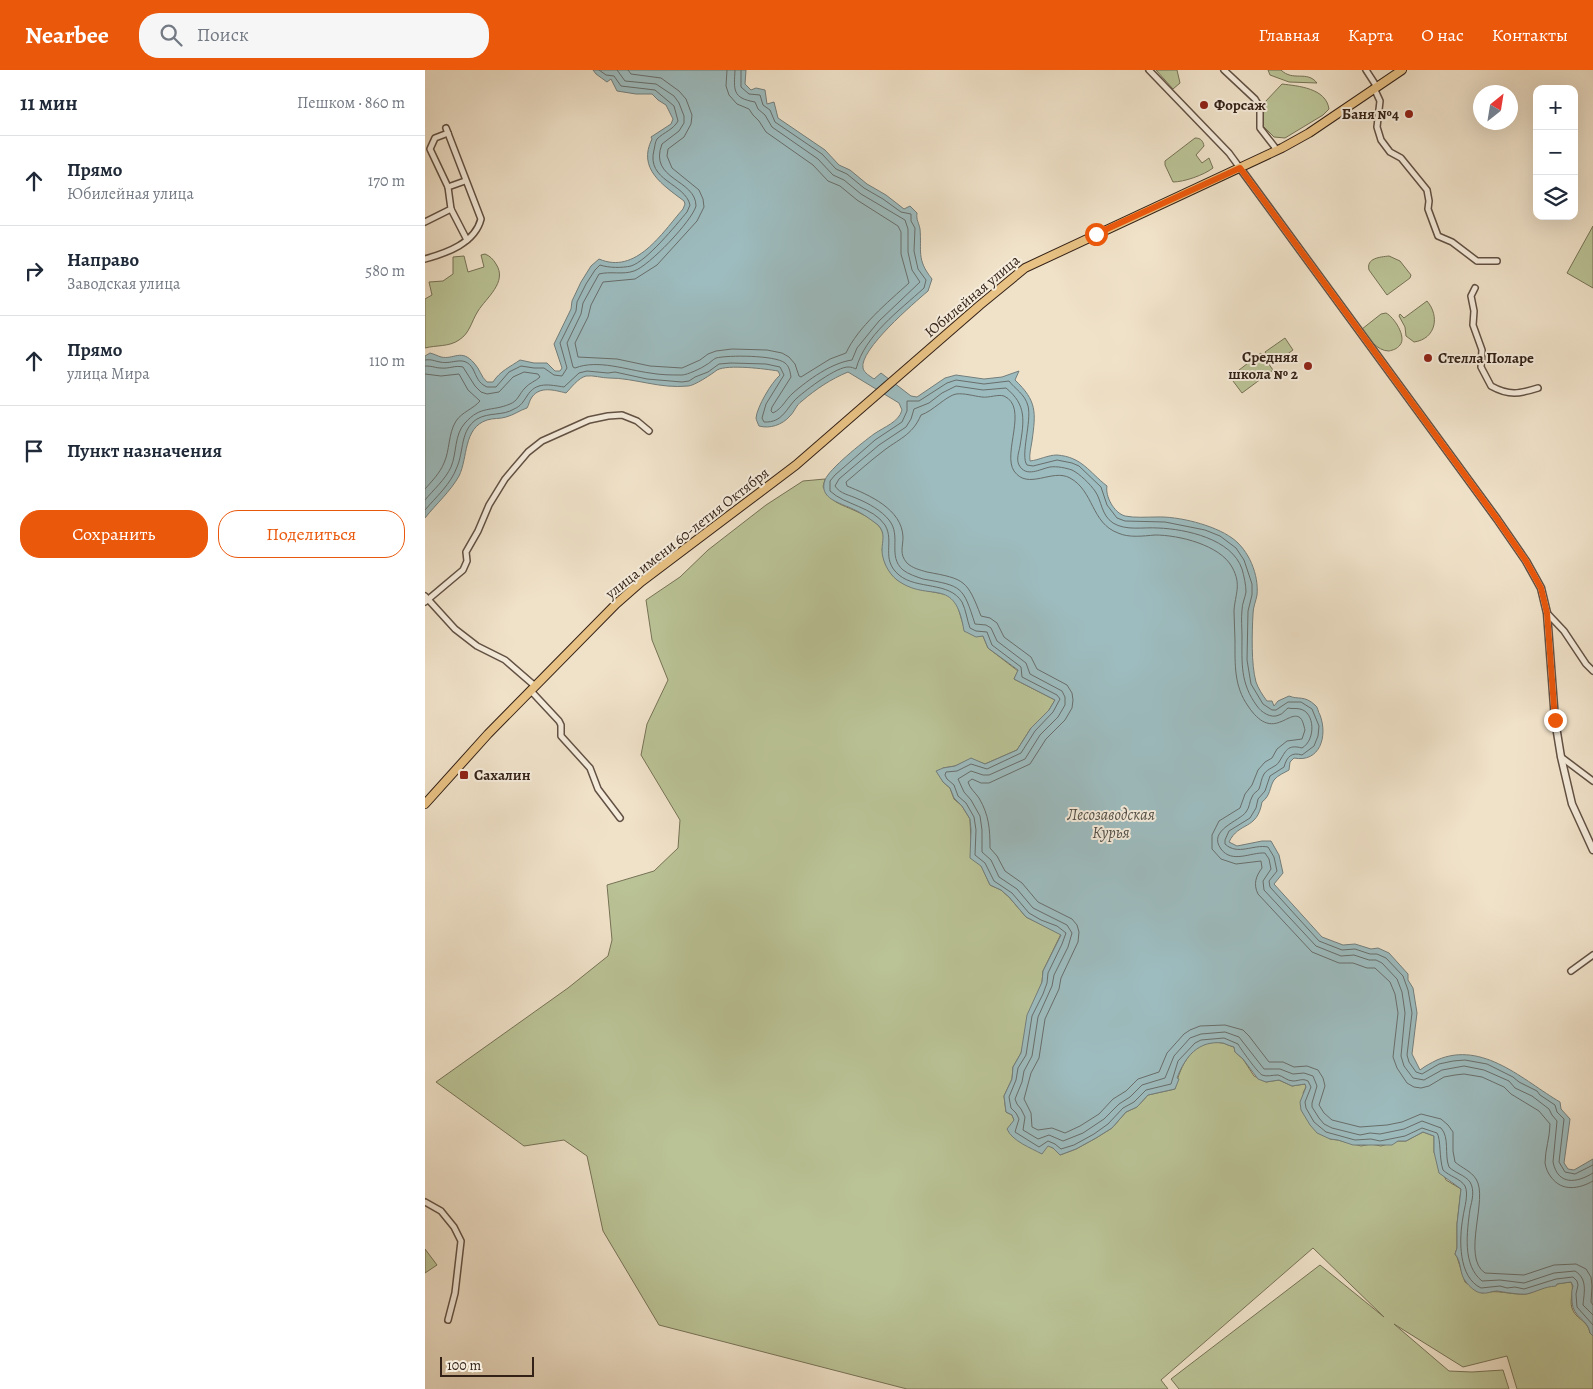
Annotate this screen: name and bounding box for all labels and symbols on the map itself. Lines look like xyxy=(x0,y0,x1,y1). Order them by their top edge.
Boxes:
north arrow xyxy=(1473,85,1518,130)
place label: Форсаж xyxy=(1214,95,1266,115)
marker: Форсаж xyxy=(1198,99,1210,111)
place label: Баня №4 xyxy=(1342,104,1399,124)
marker: Баня №4 xyxy=(1403,108,1415,120)
route start xyxy=(1085,223,1108,246)
street label: Юбилейная улица xyxy=(920,250,1024,342)
place label: Средняя школа № 2 xyxy=(1228,347,1299,384)
place label: Стелла Поларе xyxy=(1438,348,1534,368)
marker: Стелла Поларе xyxy=(1422,352,1434,364)
marker: Средняя школа № 2 xyxy=(1302,360,1314,372)
street label: улица имени 60-летия Октября xyxy=(600,463,773,604)
route end xyxy=(1544,709,1567,732)
place label: Сахалин xyxy=(474,765,531,785)
marker: Сахалин xyxy=(458,769,470,781)
water label: Лесозаводская Курья xyxy=(1066,804,1155,844)
scale bar xyxy=(440,1354,534,1377)

